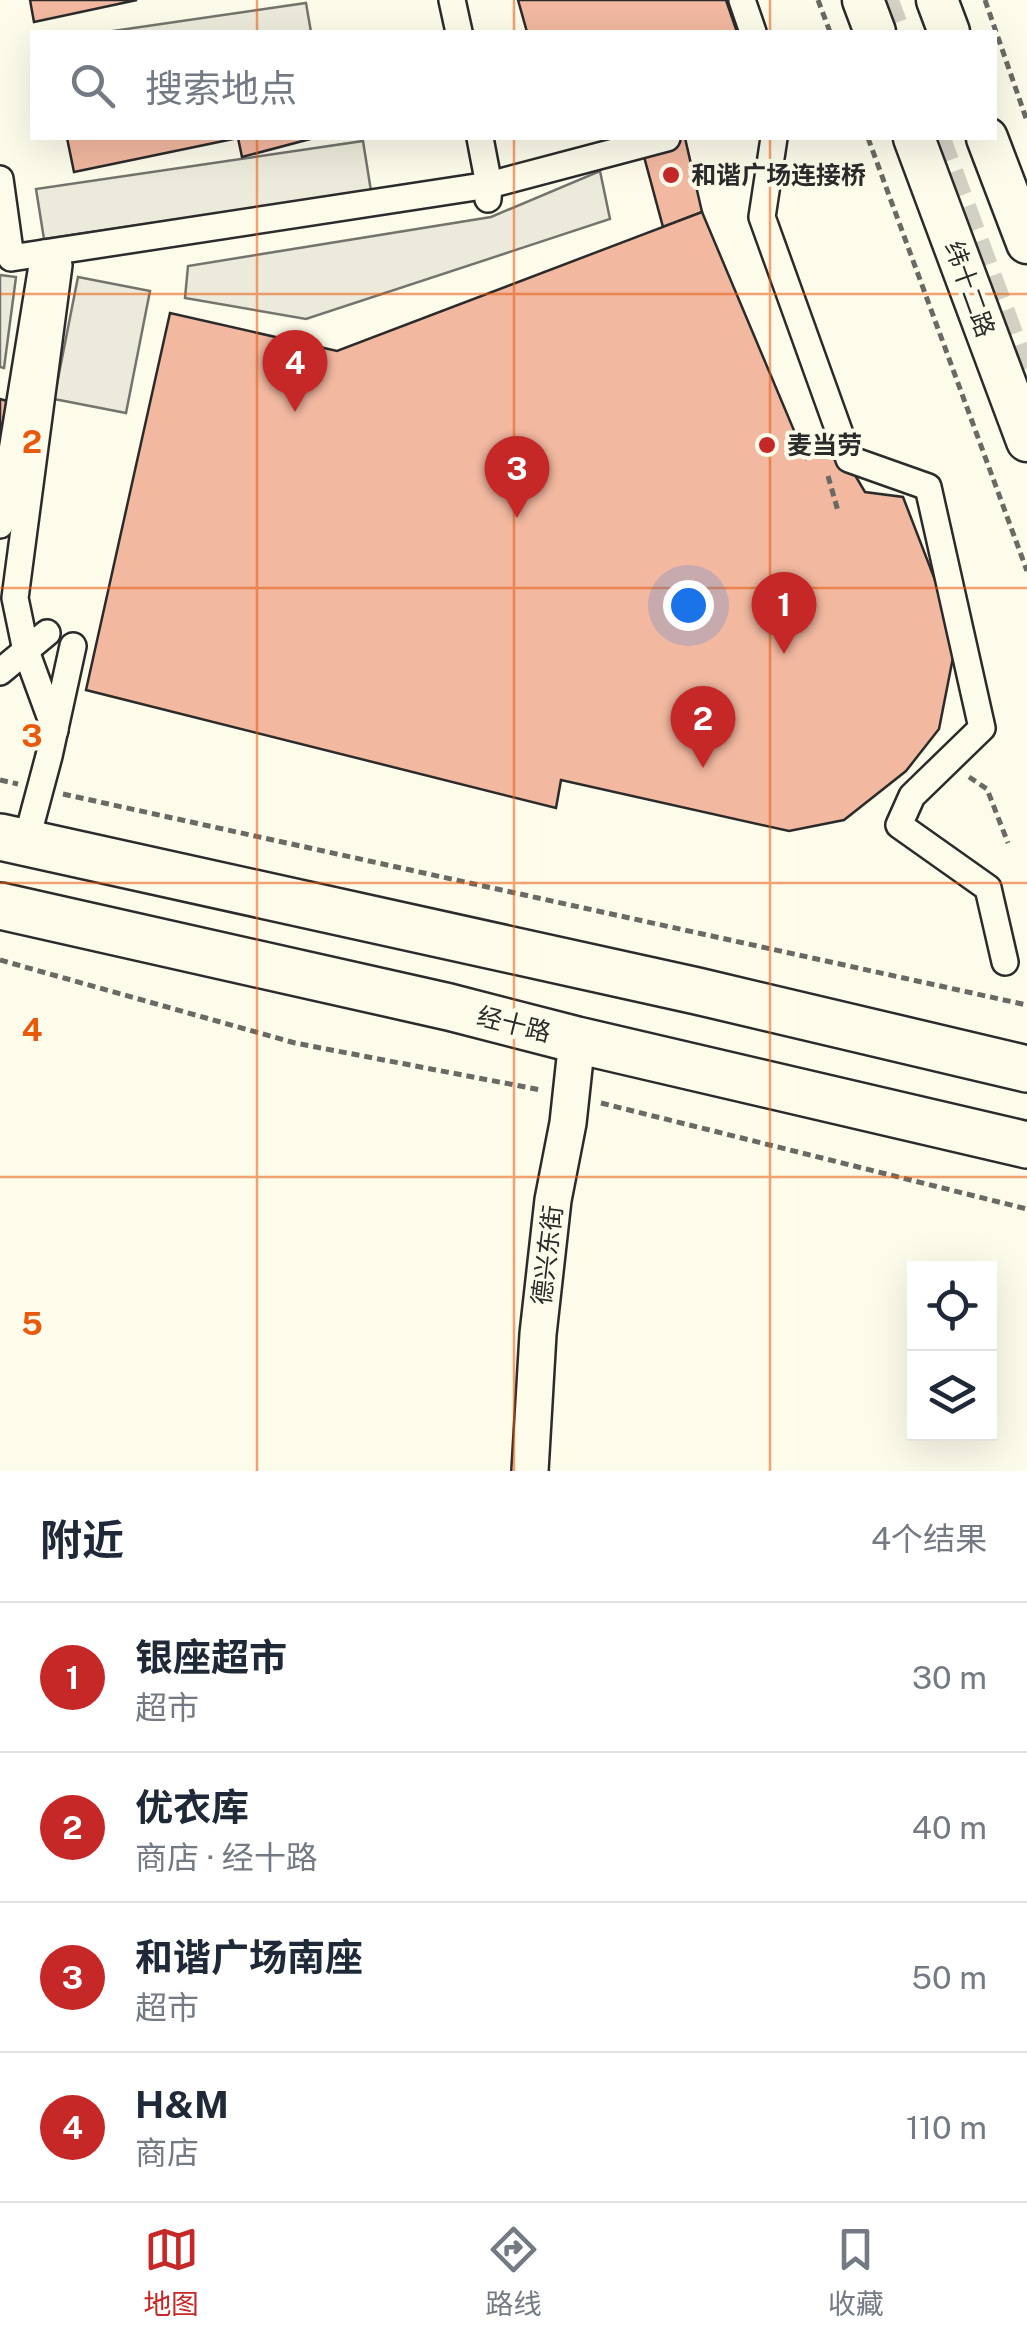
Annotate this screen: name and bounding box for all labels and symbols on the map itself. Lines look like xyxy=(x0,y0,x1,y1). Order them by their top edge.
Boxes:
place label: 和谐广场连接桥 xyxy=(691,160,866,190)
marker: 和谐广场连接桥 xyxy=(660,164,682,186)
street label: 纬十二路 xyxy=(939,237,1001,341)
pin: 4 xyxy=(262,330,328,412)
text: 2 xyxy=(22,423,42,460)
place label: 麦当劳 xyxy=(787,430,862,460)
marker: 麦当劳 xyxy=(756,434,778,456)
pin: 3 xyxy=(484,436,550,518)
pin: 1 xyxy=(752,572,816,654)
your location xyxy=(663,580,714,631)
pin: 2 xyxy=(670,686,736,768)
text: 3 xyxy=(21,717,43,754)
street label: 经十路 xyxy=(474,1000,554,1048)
text: 4 xyxy=(22,1011,43,1048)
street label: 德兴东街 xyxy=(526,1204,568,1306)
text: 5 xyxy=(21,1305,43,1342)

